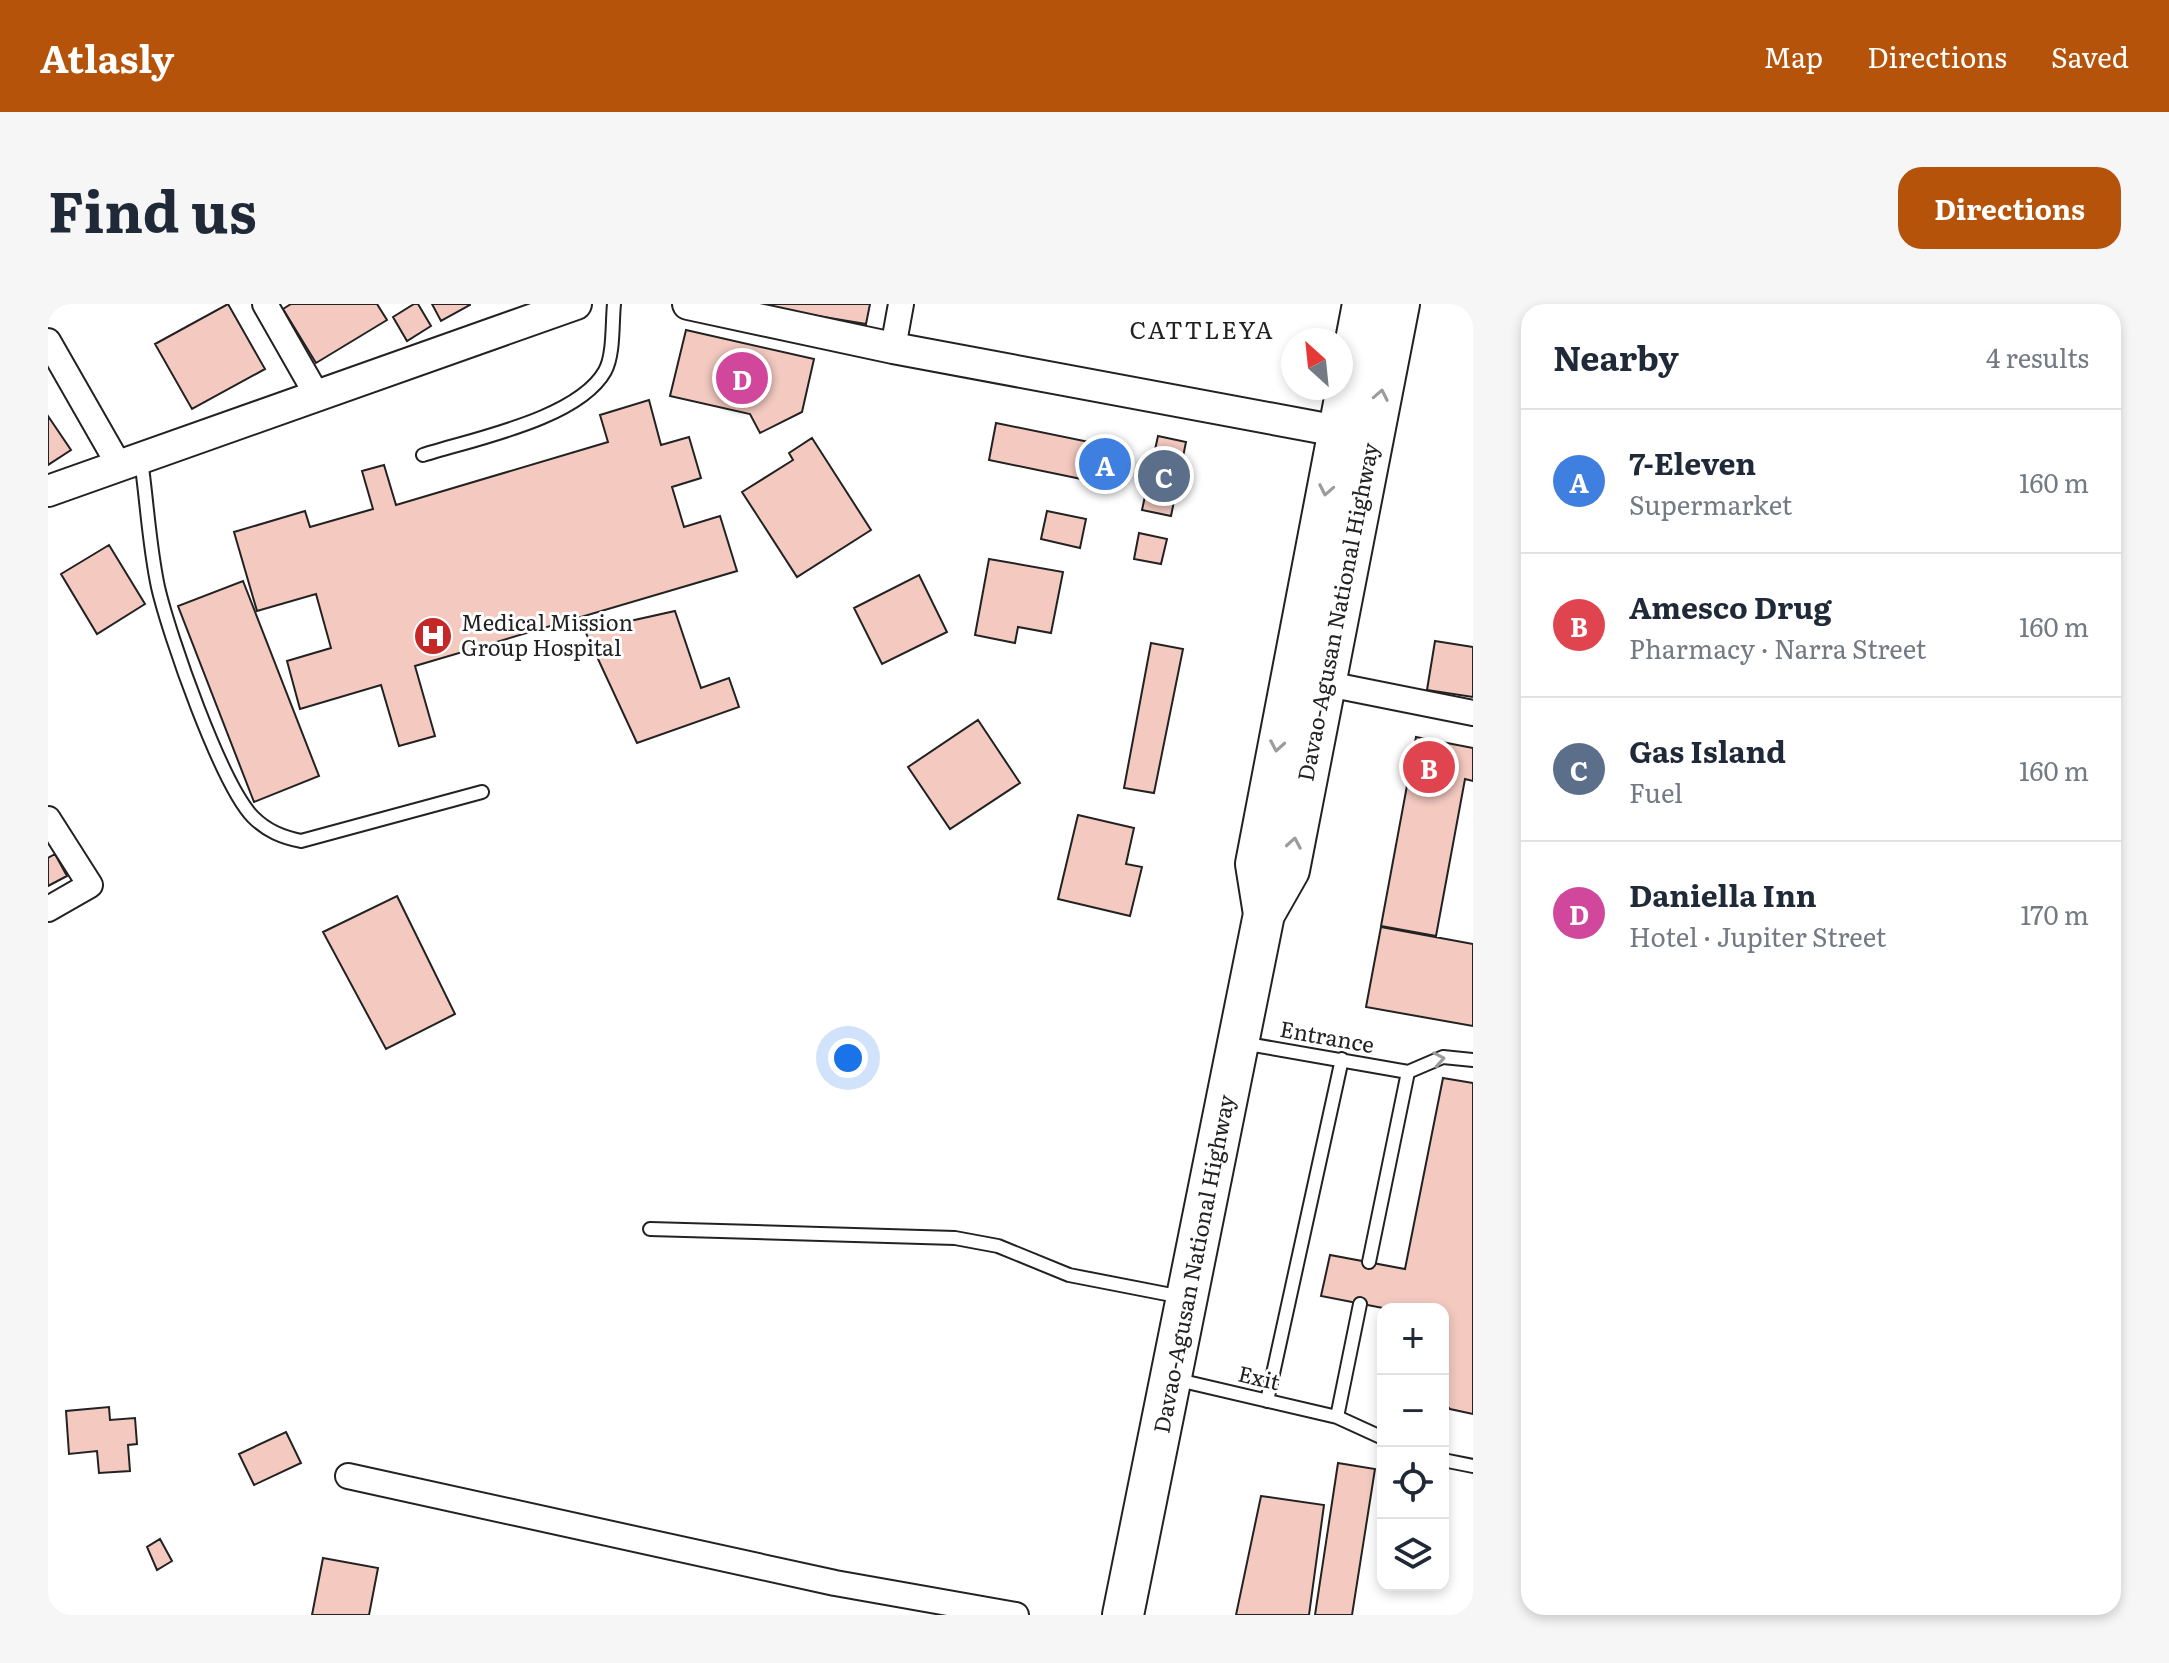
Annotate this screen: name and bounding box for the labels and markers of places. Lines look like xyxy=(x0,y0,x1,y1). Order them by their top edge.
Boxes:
pin: D xyxy=(716,348,768,408)
pin: A xyxy=(1079,434,1131,494)
pin: C xyxy=(1138,446,1190,506)
place label: Medical Mission Group Hospital xyxy=(461,605,633,663)
hospital icon: Medical Mission Group Hospital xyxy=(412,615,454,657)
pin: B xyxy=(1403,737,1455,797)

